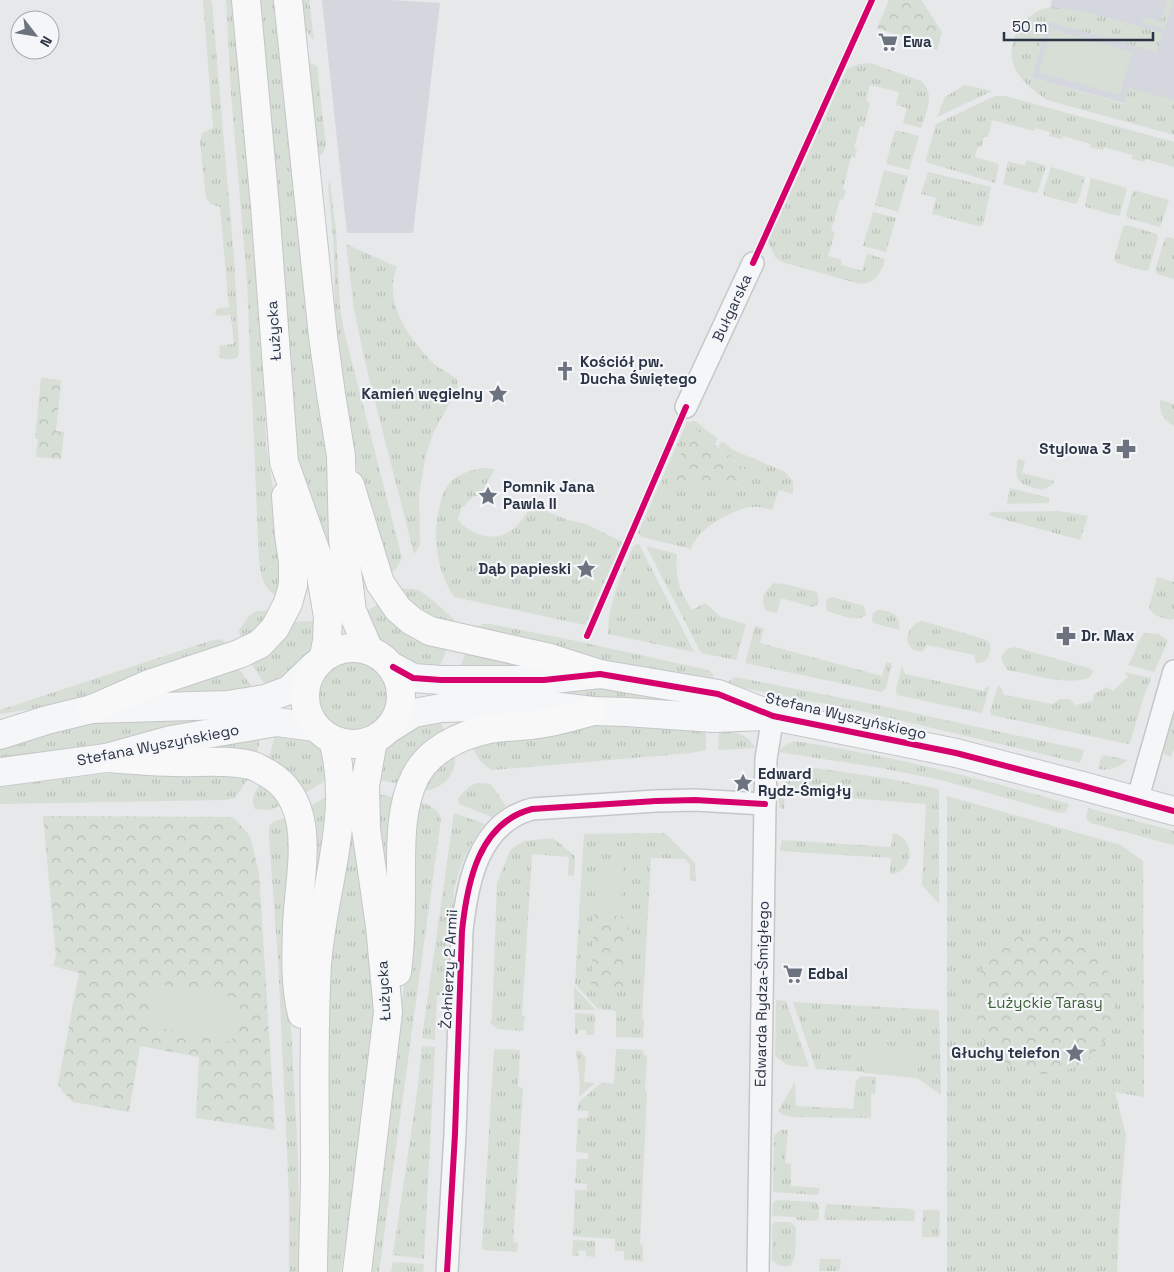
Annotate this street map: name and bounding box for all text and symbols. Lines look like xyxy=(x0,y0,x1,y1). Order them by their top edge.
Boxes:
north arrow xyxy=(10,10,60,60)
scale bar xyxy=(1004,10,1153,42)
text: 50 m xyxy=(1012,17,1047,36)
supermarket icon: Ewa xyxy=(877,31,899,53)
place label: Ewa xyxy=(903,32,932,51)
text: N xyxy=(36,33,56,50)
street label: Bułgarska xyxy=(708,270,756,345)
street label: Łużycka xyxy=(262,300,285,362)
place label: Kościół pw. Ducha Świętego xyxy=(580,352,697,388)
church icon: Kościół pw. Ducha Świętego xyxy=(554,360,576,382)
place icon: Kamień węgielny xyxy=(487,383,509,405)
place label: Kamień węgielny xyxy=(361,384,483,403)
pharmacy icon: Stylowa 3 xyxy=(1115,438,1137,460)
place label: Stylowa 3 xyxy=(1039,439,1111,458)
place label: Pomnik Jana Pawla II xyxy=(503,477,595,513)
place icon: Pomnik Jana Pawla II xyxy=(477,485,499,507)
place icon: Dąb papieski xyxy=(575,558,597,580)
place label: Dąb papieski xyxy=(478,559,571,578)
pharmacy icon: Dr. Max xyxy=(1055,625,1077,647)
place label: Dr. Max xyxy=(1081,626,1134,645)
street label: Stefana Wyszyńskiego xyxy=(764,688,929,743)
street label: Stefana Wyszyńskiego xyxy=(75,719,241,770)
place label: Edward Rydz-Śmigły xyxy=(758,764,851,800)
place icon: Edward Rydz-Śmigły xyxy=(732,772,754,794)
street label: Edwarda Rydza-Śmigłego xyxy=(750,901,773,1087)
street label: Żołnierzy 2 Armii xyxy=(436,909,461,1029)
street label: Łużycka xyxy=(372,960,395,1022)
supermarket icon: Edbal xyxy=(782,963,804,985)
place label: Edbal xyxy=(808,964,848,983)
park label: Łużyckie Tarasy xyxy=(987,993,1103,1012)
place icon: Głuchy telefon xyxy=(1064,1042,1086,1064)
place label: Głuchy telefon xyxy=(951,1043,1060,1062)

